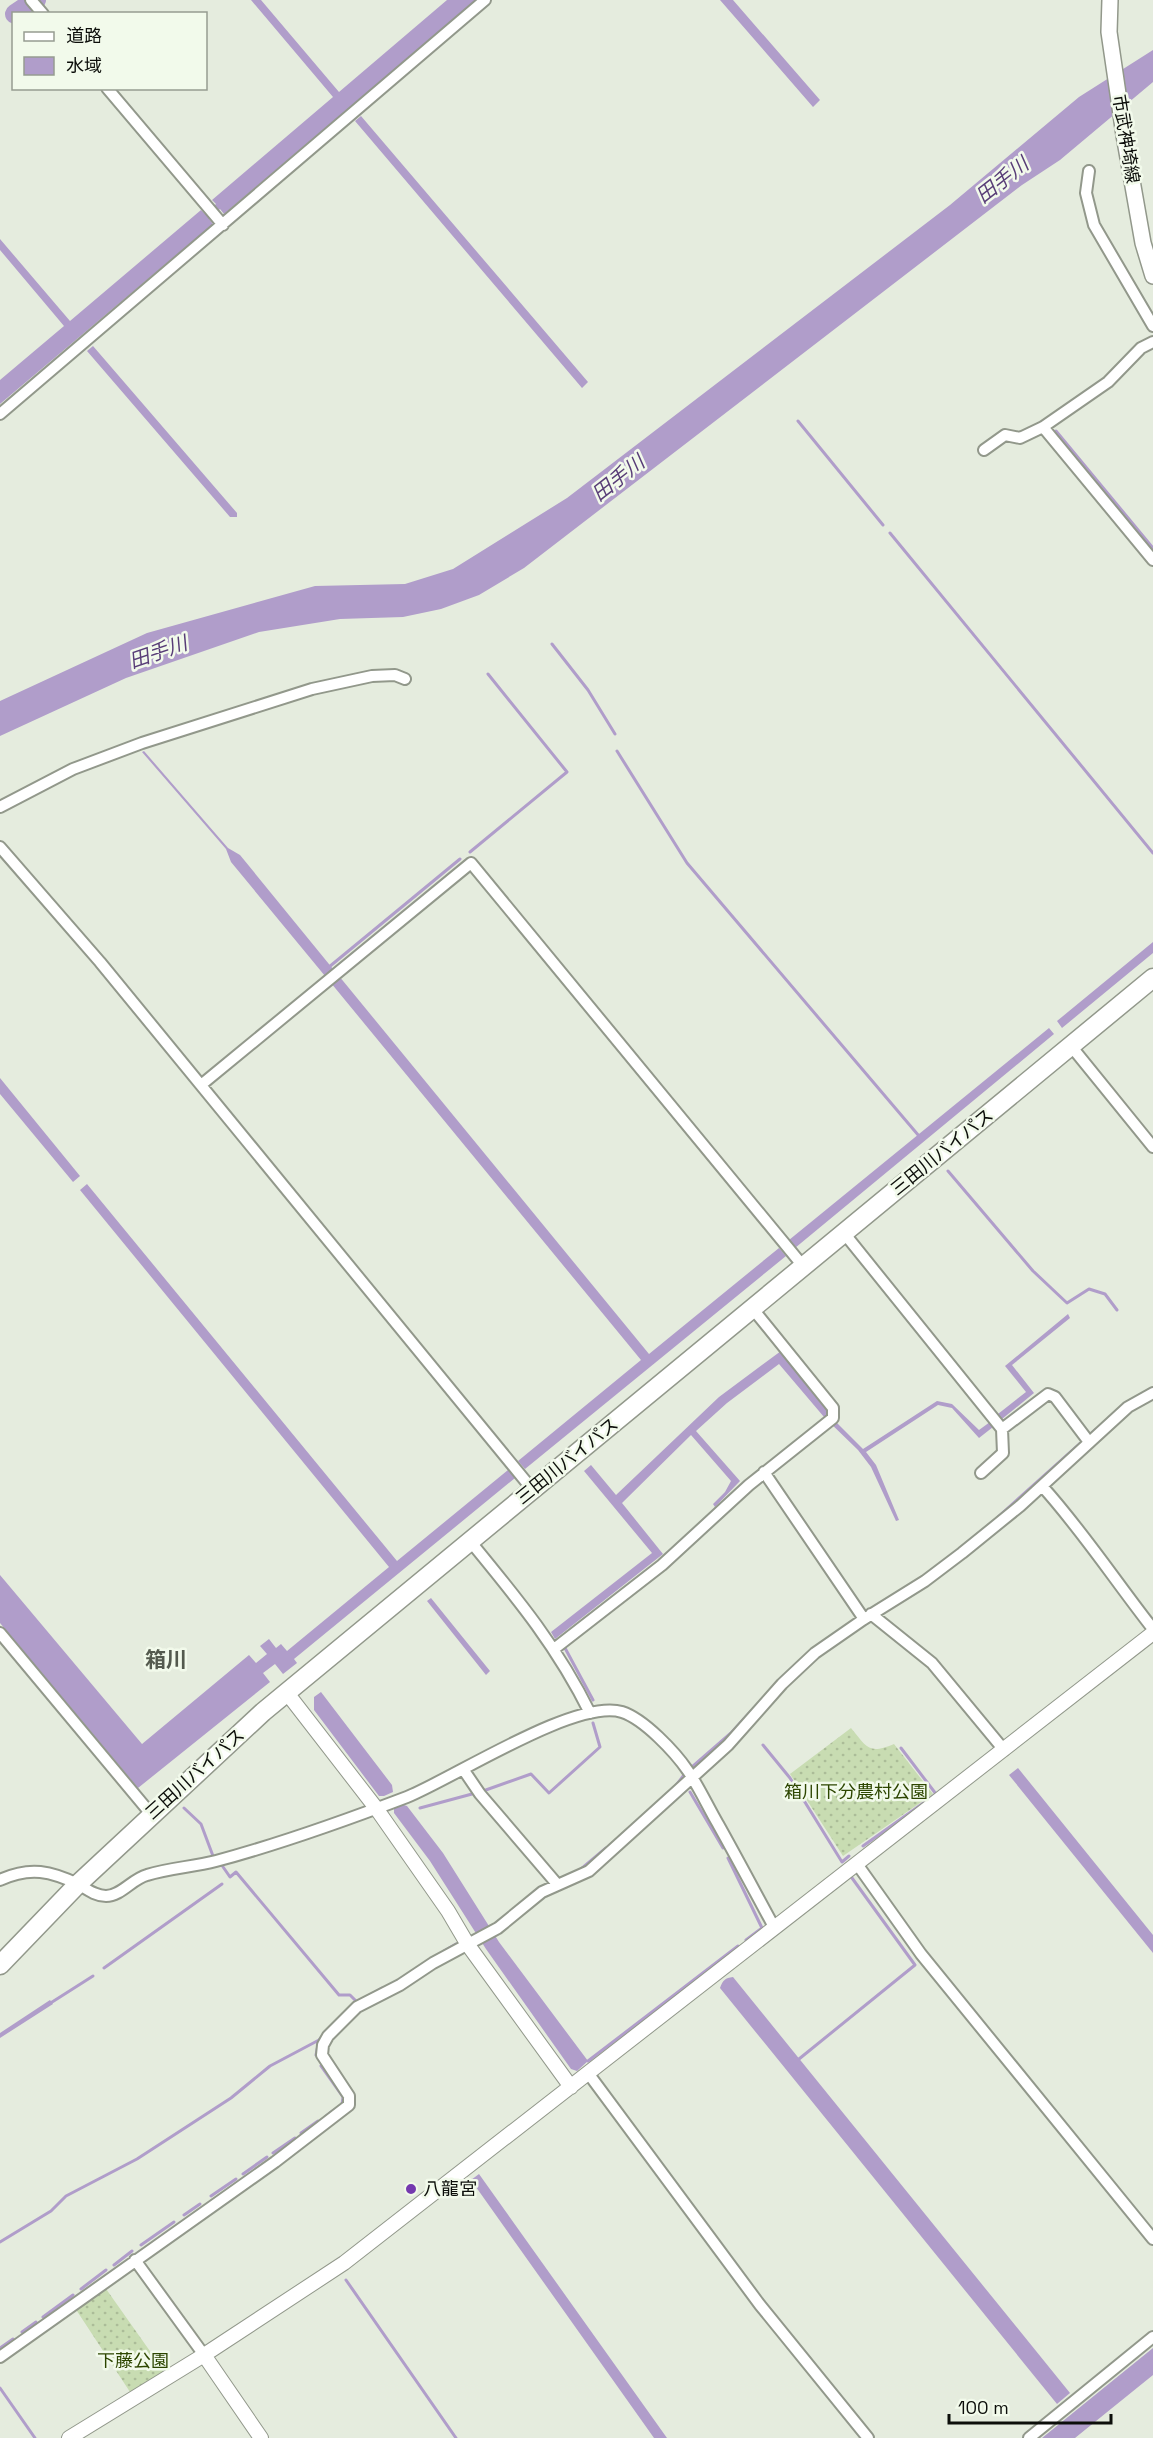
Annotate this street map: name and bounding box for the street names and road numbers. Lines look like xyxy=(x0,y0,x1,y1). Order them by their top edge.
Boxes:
street label: 市武神埼線 xyxy=(1108,93,1145,185)
street label: 三田川バイパス xyxy=(886,1103,998,1200)
street label: 三田川バイパス xyxy=(511,1412,623,1509)
street label: 三田川バイパス xyxy=(140,1723,249,1824)

